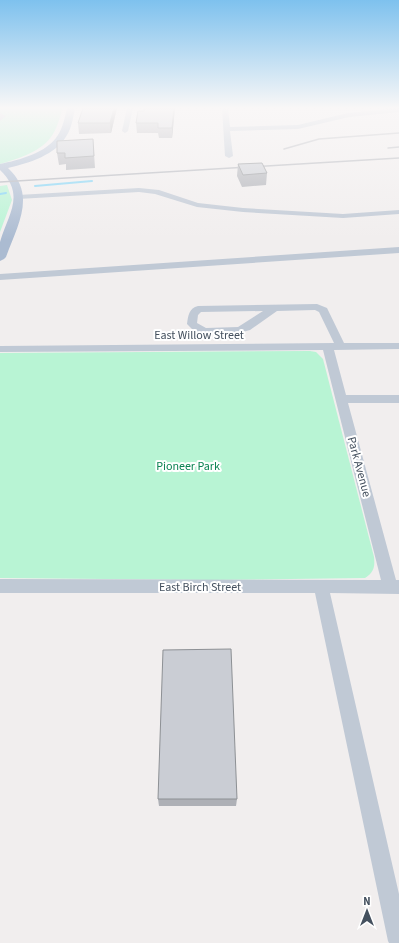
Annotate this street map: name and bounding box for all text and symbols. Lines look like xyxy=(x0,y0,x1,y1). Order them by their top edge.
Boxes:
street label: East Willow Street xyxy=(154,327,244,344)
street label: Park Avenue xyxy=(343,435,375,499)
park label: Pioneer Park xyxy=(156,458,220,475)
street label: East Birch Street xyxy=(159,579,241,596)
north arrow xyxy=(347,891,387,931)
text: N xyxy=(363,894,371,909)

